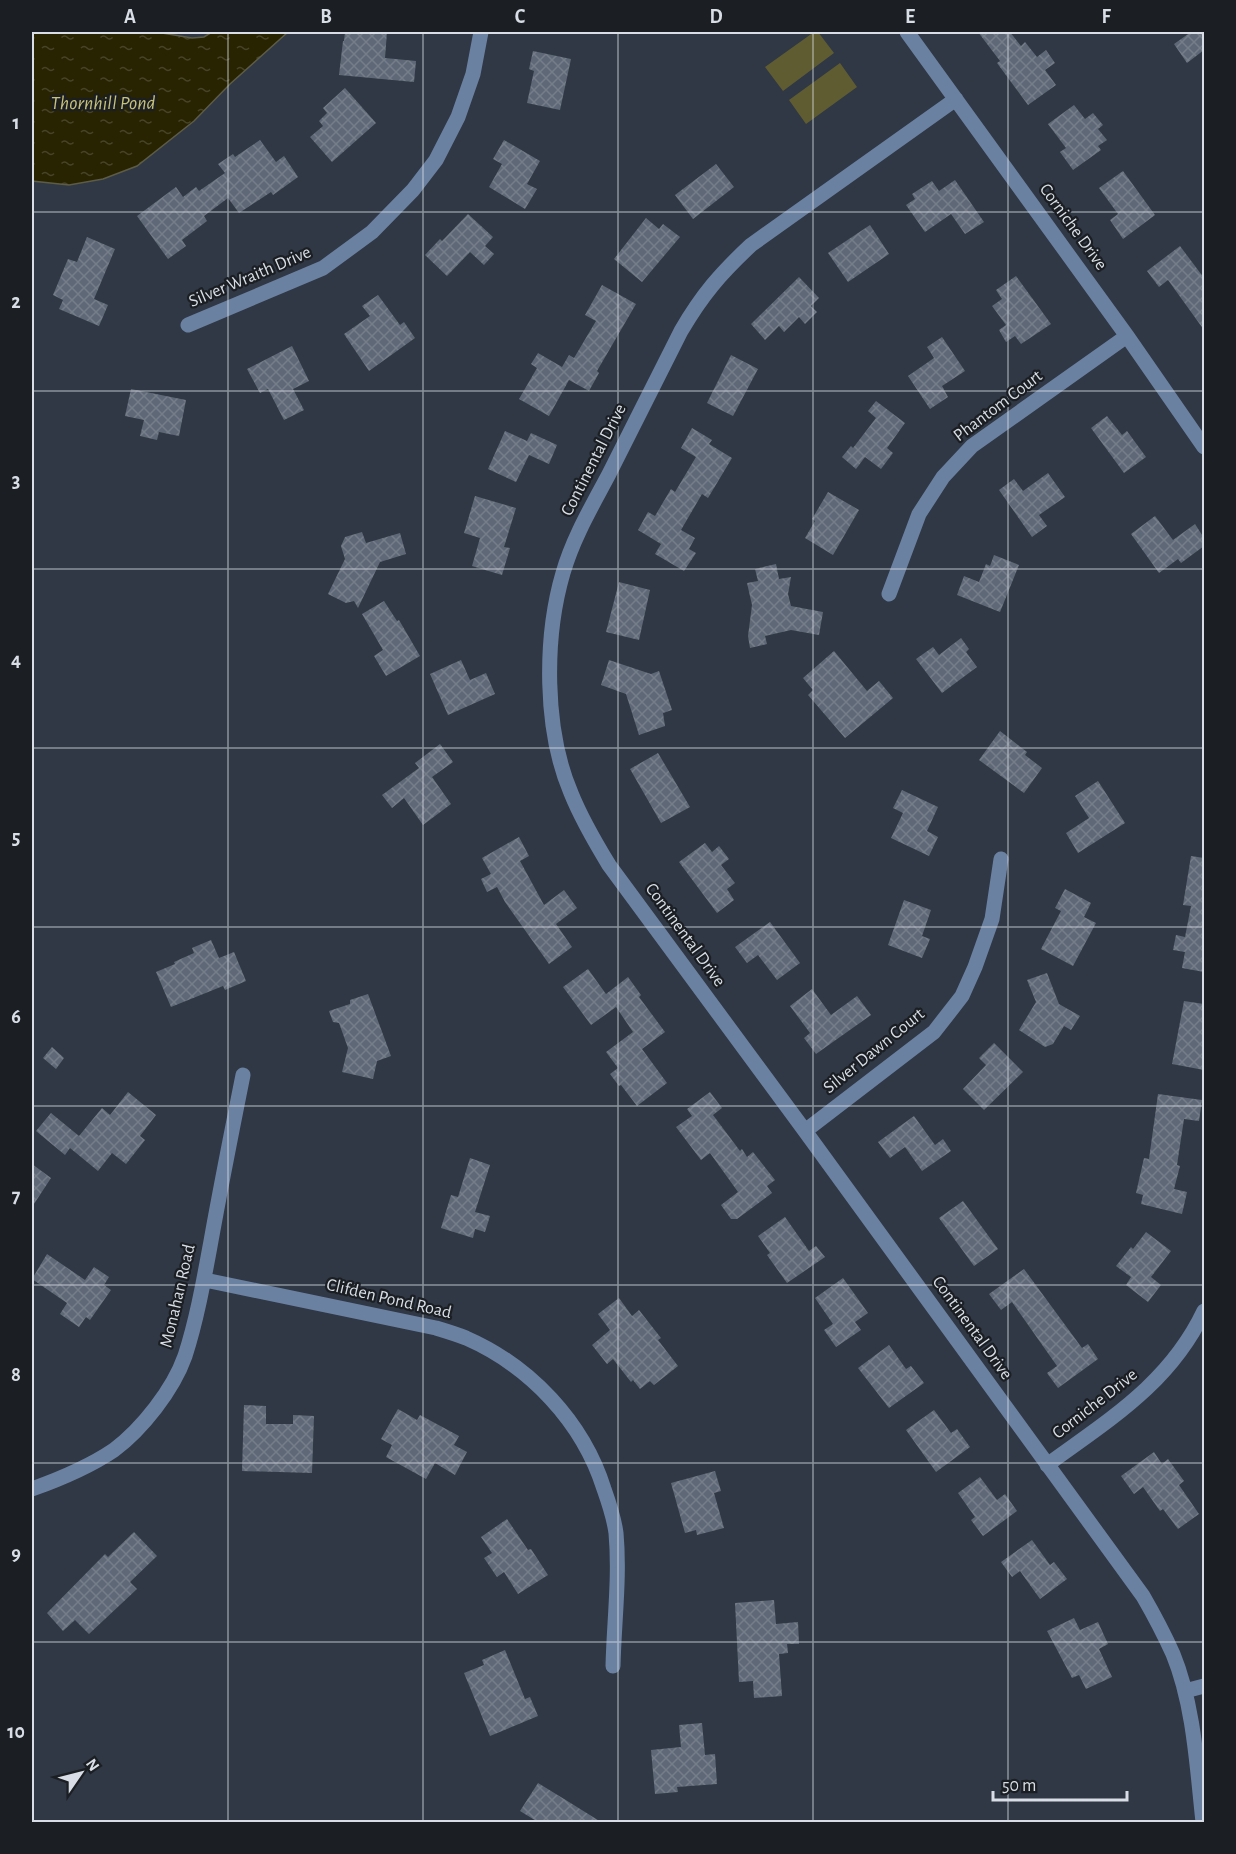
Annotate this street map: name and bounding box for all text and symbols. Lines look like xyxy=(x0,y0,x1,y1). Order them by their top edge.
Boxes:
text: A xyxy=(124,7,136,27)
text: B xyxy=(320,7,332,27)
text: C xyxy=(515,7,526,27)
text: D xyxy=(709,7,723,27)
text: E xyxy=(905,7,915,27)
text: F xyxy=(1101,7,1111,27)
water label: Thornhill Pond xyxy=(51,93,156,113)
text: 1 xyxy=(12,113,20,133)
street label: Corniche Drive xyxy=(1036,180,1110,274)
street label: Silver Wraith Drive xyxy=(186,243,314,311)
text: 2 xyxy=(11,292,21,312)
street label: Phantom Court xyxy=(950,367,1046,445)
street label: Continental Drive xyxy=(558,401,630,519)
text: 3 xyxy=(12,471,20,491)
text: 4 xyxy=(11,650,21,670)
text: 5 xyxy=(12,828,20,848)
street label: Continental Drive xyxy=(642,880,728,990)
street label: Silver Dawn Court xyxy=(820,1005,928,1097)
text: 6 xyxy=(11,1007,21,1027)
text: 7 xyxy=(12,1186,21,1206)
street label: Monahan Road xyxy=(157,1242,199,1350)
street label: Continental Drive xyxy=(929,1273,1015,1383)
street label: Clifden Pond Road xyxy=(325,1276,453,1322)
text: 8 xyxy=(11,1365,21,1385)
street label: Corniche Drive xyxy=(1049,1365,1141,1443)
text: 9 xyxy=(11,1544,21,1564)
text: 10 xyxy=(7,1722,25,1742)
north arrow xyxy=(51,1743,111,1803)
text: N xyxy=(83,1756,102,1774)
scale bar xyxy=(993,1764,1126,1802)
text: 50 m xyxy=(1002,1777,1036,1795)

